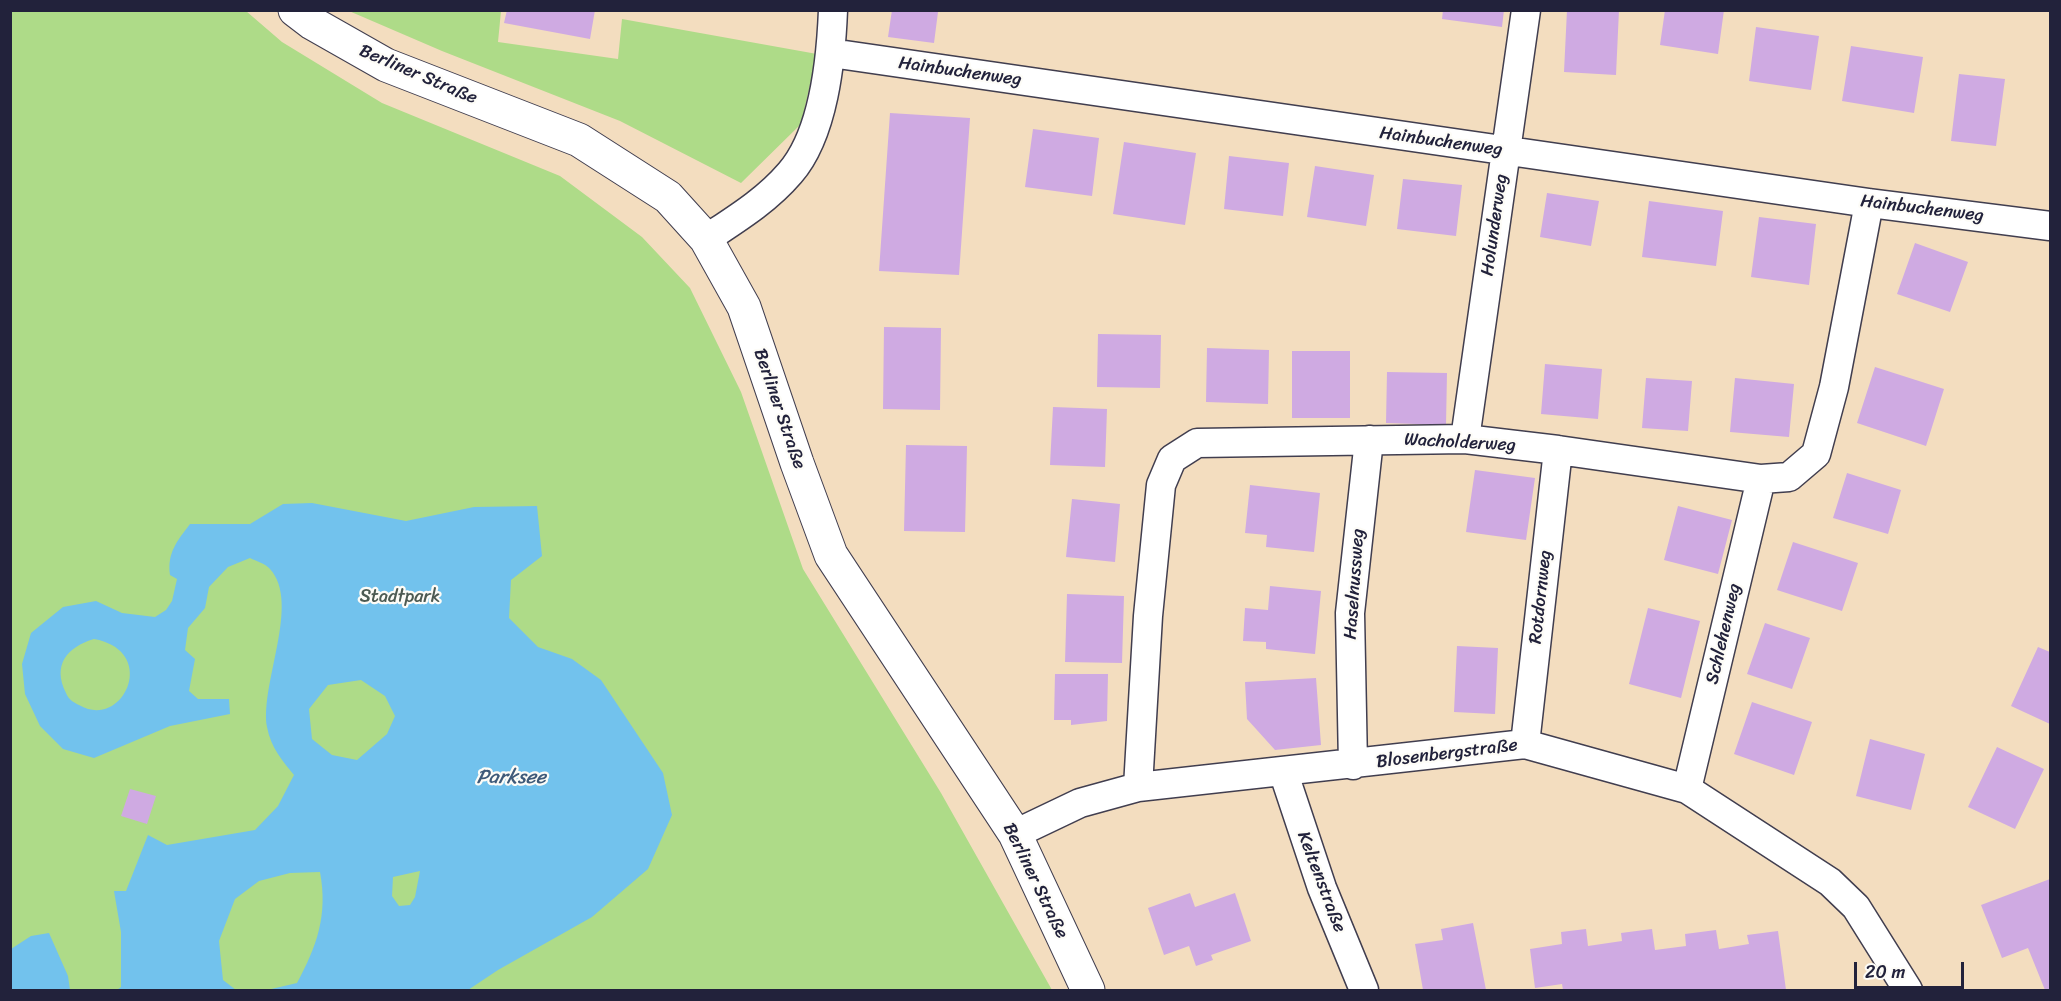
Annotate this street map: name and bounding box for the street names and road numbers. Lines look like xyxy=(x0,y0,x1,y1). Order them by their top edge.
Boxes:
street label: Berliner Straße xyxy=(356,40,480,110)
street label: Hainbuchenweg xyxy=(897,53,1023,91)
street label: Hainbuchenweg xyxy=(1378,123,1504,161)
street label: Holunderweg xyxy=(1477,173,1513,277)
street label: Hainbuchenweg xyxy=(1859,191,1985,227)
street label: Berliner Straße xyxy=(748,346,810,472)
street label: Wacholderweg xyxy=(1404,429,1516,457)
street label: Haselnussweg xyxy=(1340,528,1370,640)
street label: Rotdornweg xyxy=(1525,549,1557,645)
street label: Schlehenweg xyxy=(1702,582,1746,686)
street label: Blosenbergstraße xyxy=(1375,735,1519,773)
street label: Berliner Straße xyxy=(998,820,1072,942)
street label: Keltenstraße xyxy=(1292,828,1350,936)

